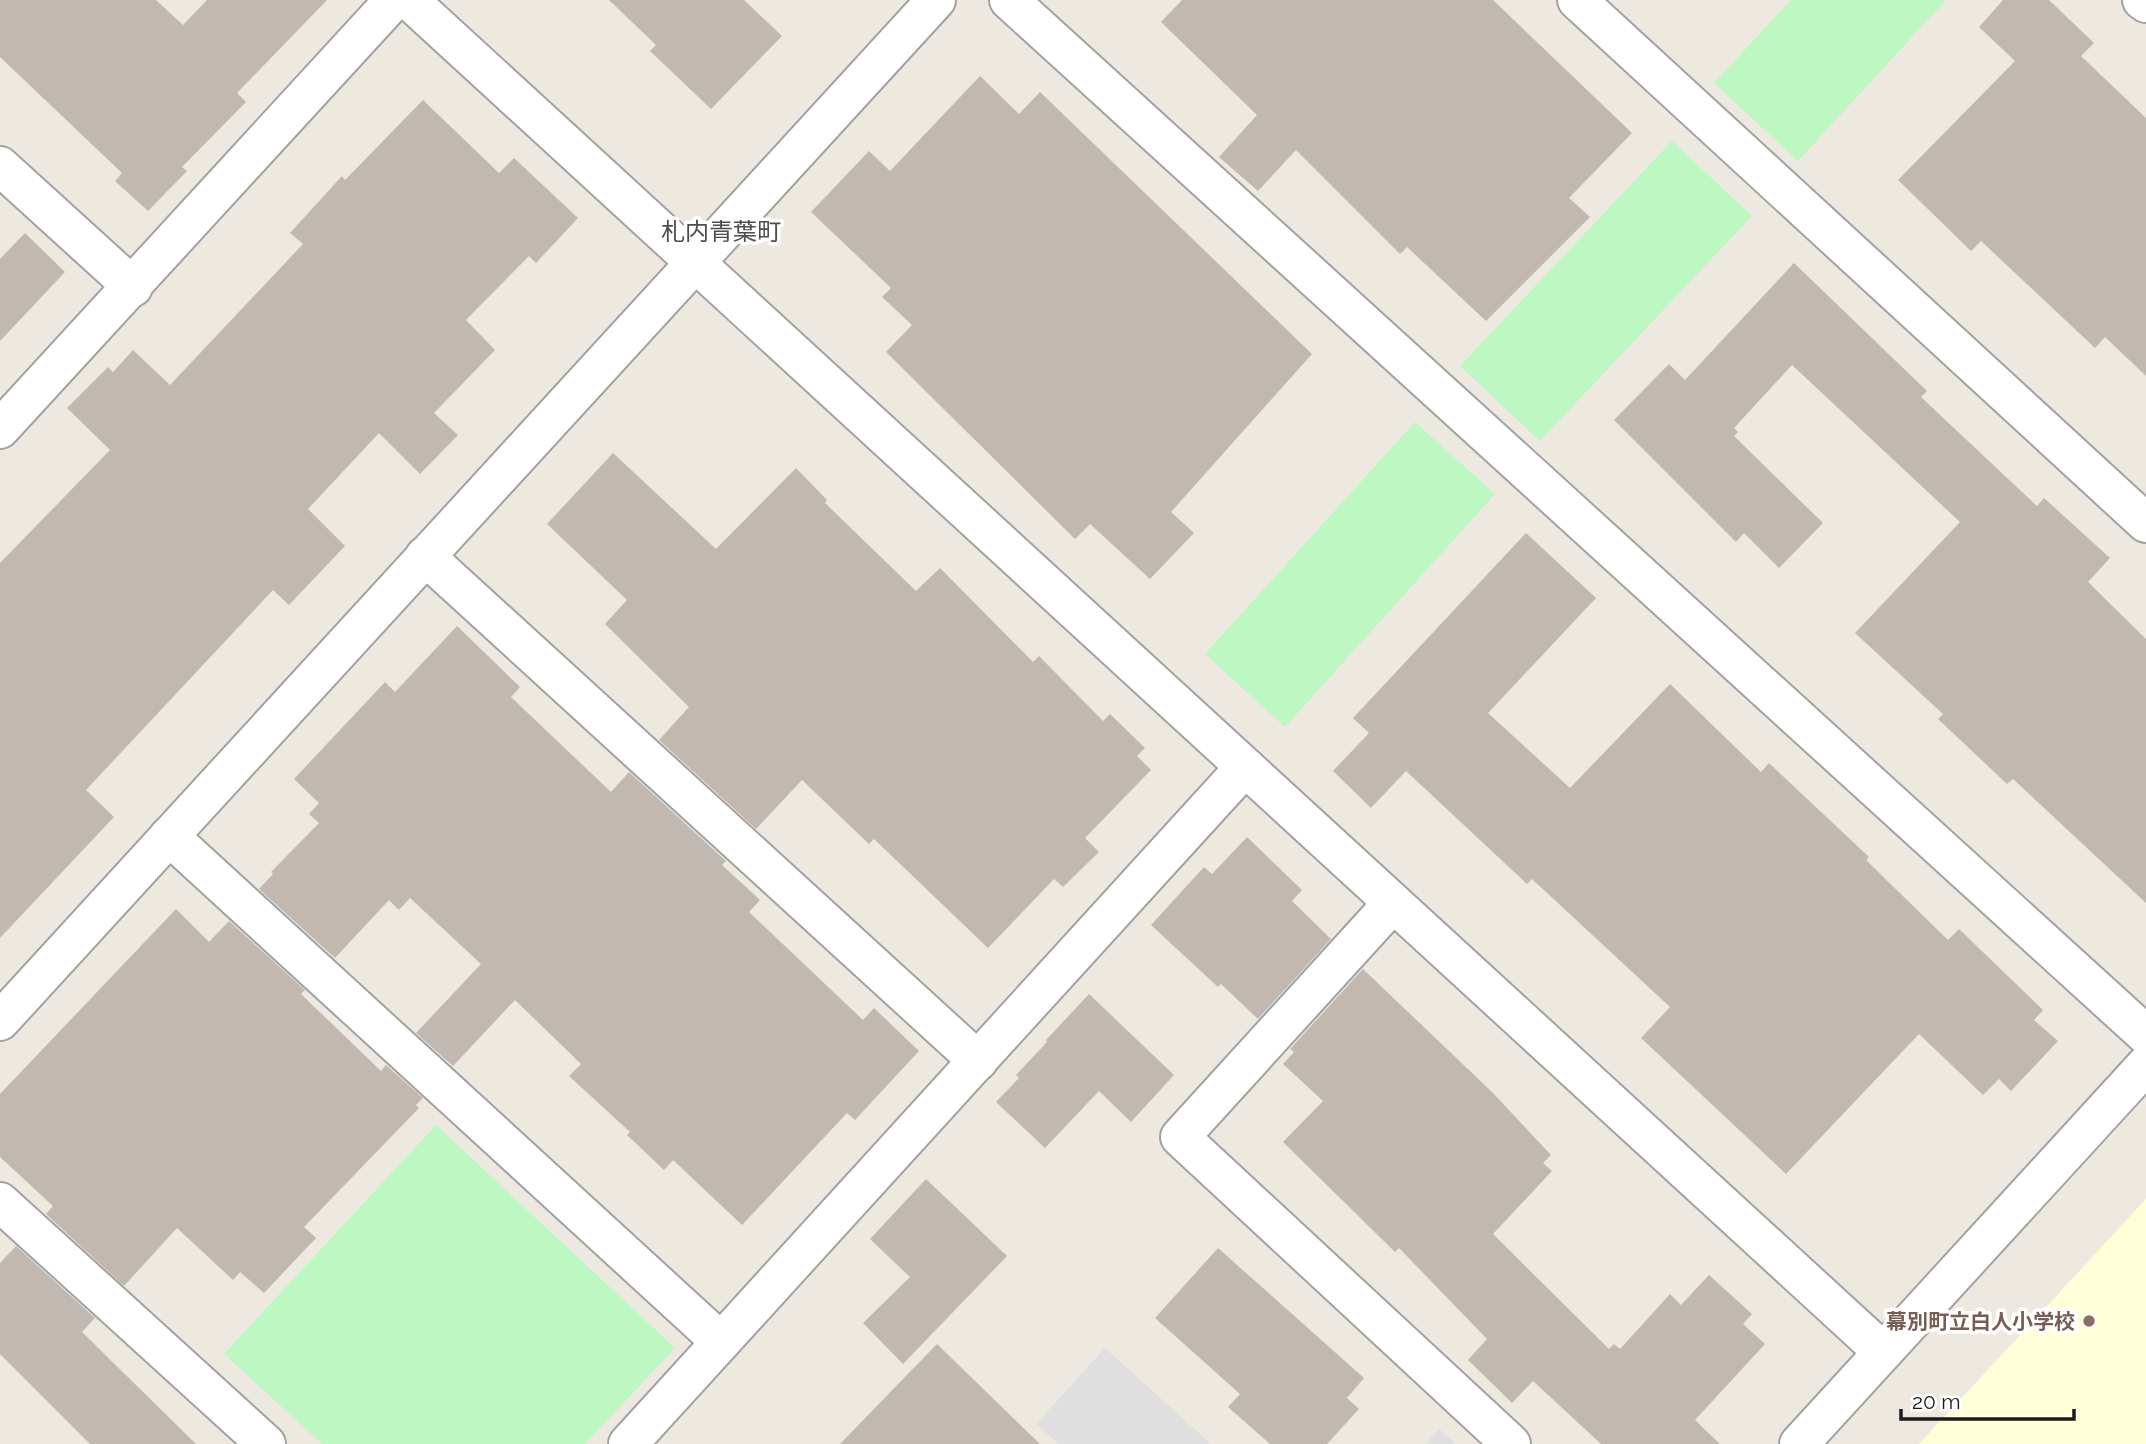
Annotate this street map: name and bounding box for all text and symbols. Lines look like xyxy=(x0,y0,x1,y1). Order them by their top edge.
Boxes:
district label: 札内青葉町 xyxy=(661,217,781,246)
place label: 幕別町立白人小学校 xyxy=(1886,1309,2075,1334)
marker: 幕別町立白人小学校 xyxy=(2081,1313,2097,1329)
scale bar xyxy=(1901,1378,2074,1422)
text: 20 m xyxy=(1912,1389,1960,1414)

